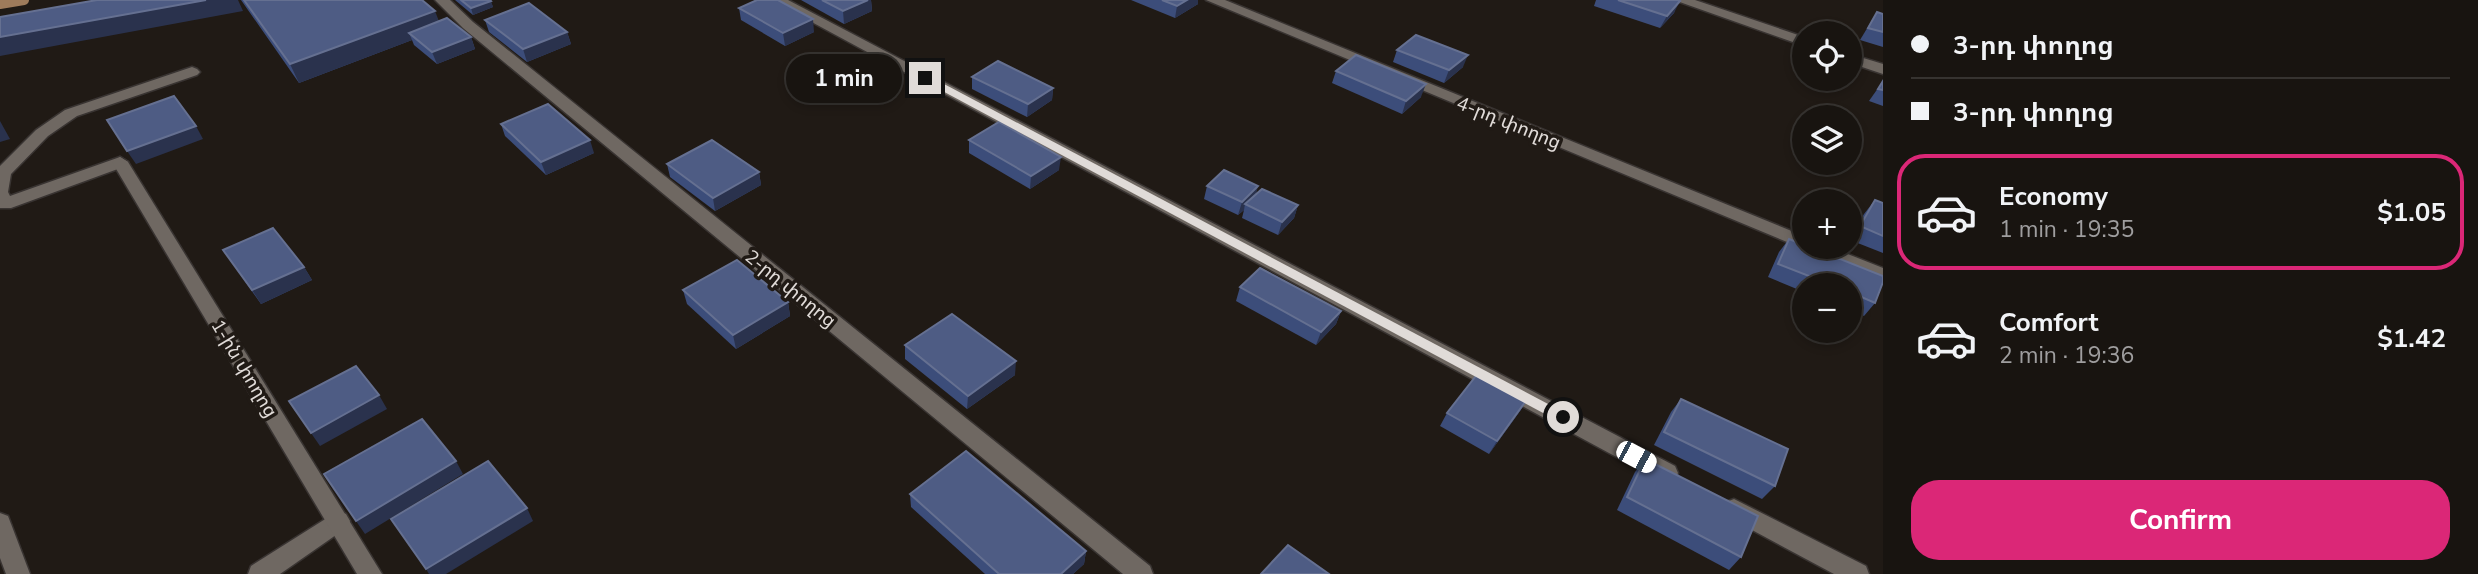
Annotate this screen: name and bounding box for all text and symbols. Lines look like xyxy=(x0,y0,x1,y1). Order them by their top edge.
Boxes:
map controls xyxy=(1792,21,1862,343)
button: locate xyxy=(1792,21,1862,91)
text: 3-րդ փողոց xyxy=(1953,28,2114,63)
callout: 1 min xyxy=(785,54,900,102)
route end xyxy=(909,62,941,94)
text: 1 min xyxy=(814,63,874,94)
street label: 4-րդ փողոց xyxy=(1453,90,1565,156)
text: 3-րդ փողոց xyxy=(1953,95,2114,130)
button: layers xyxy=(1792,105,1862,175)
text: Economy xyxy=(1999,179,2108,214)
icon: car xyxy=(1915,181,1978,244)
button: + xyxy=(1792,189,1862,259)
text: $1.05 xyxy=(2377,195,2446,230)
text: 1 min · 19:35 xyxy=(1999,214,2134,245)
street label: 2-րդ փողոց xyxy=(739,244,842,334)
button: − xyxy=(1792,273,1862,343)
text: Comfort xyxy=(1999,305,2099,340)
icon: car xyxy=(1915,307,1978,370)
street label: 1-ին փողոց xyxy=(205,315,284,422)
text: $1.42 xyxy=(2377,321,2446,356)
text: 2 min · 19:36 xyxy=(1999,340,2134,371)
route start xyxy=(1547,401,1579,433)
car xyxy=(1613,438,1660,476)
button: Confirm xyxy=(1911,480,2450,560)

